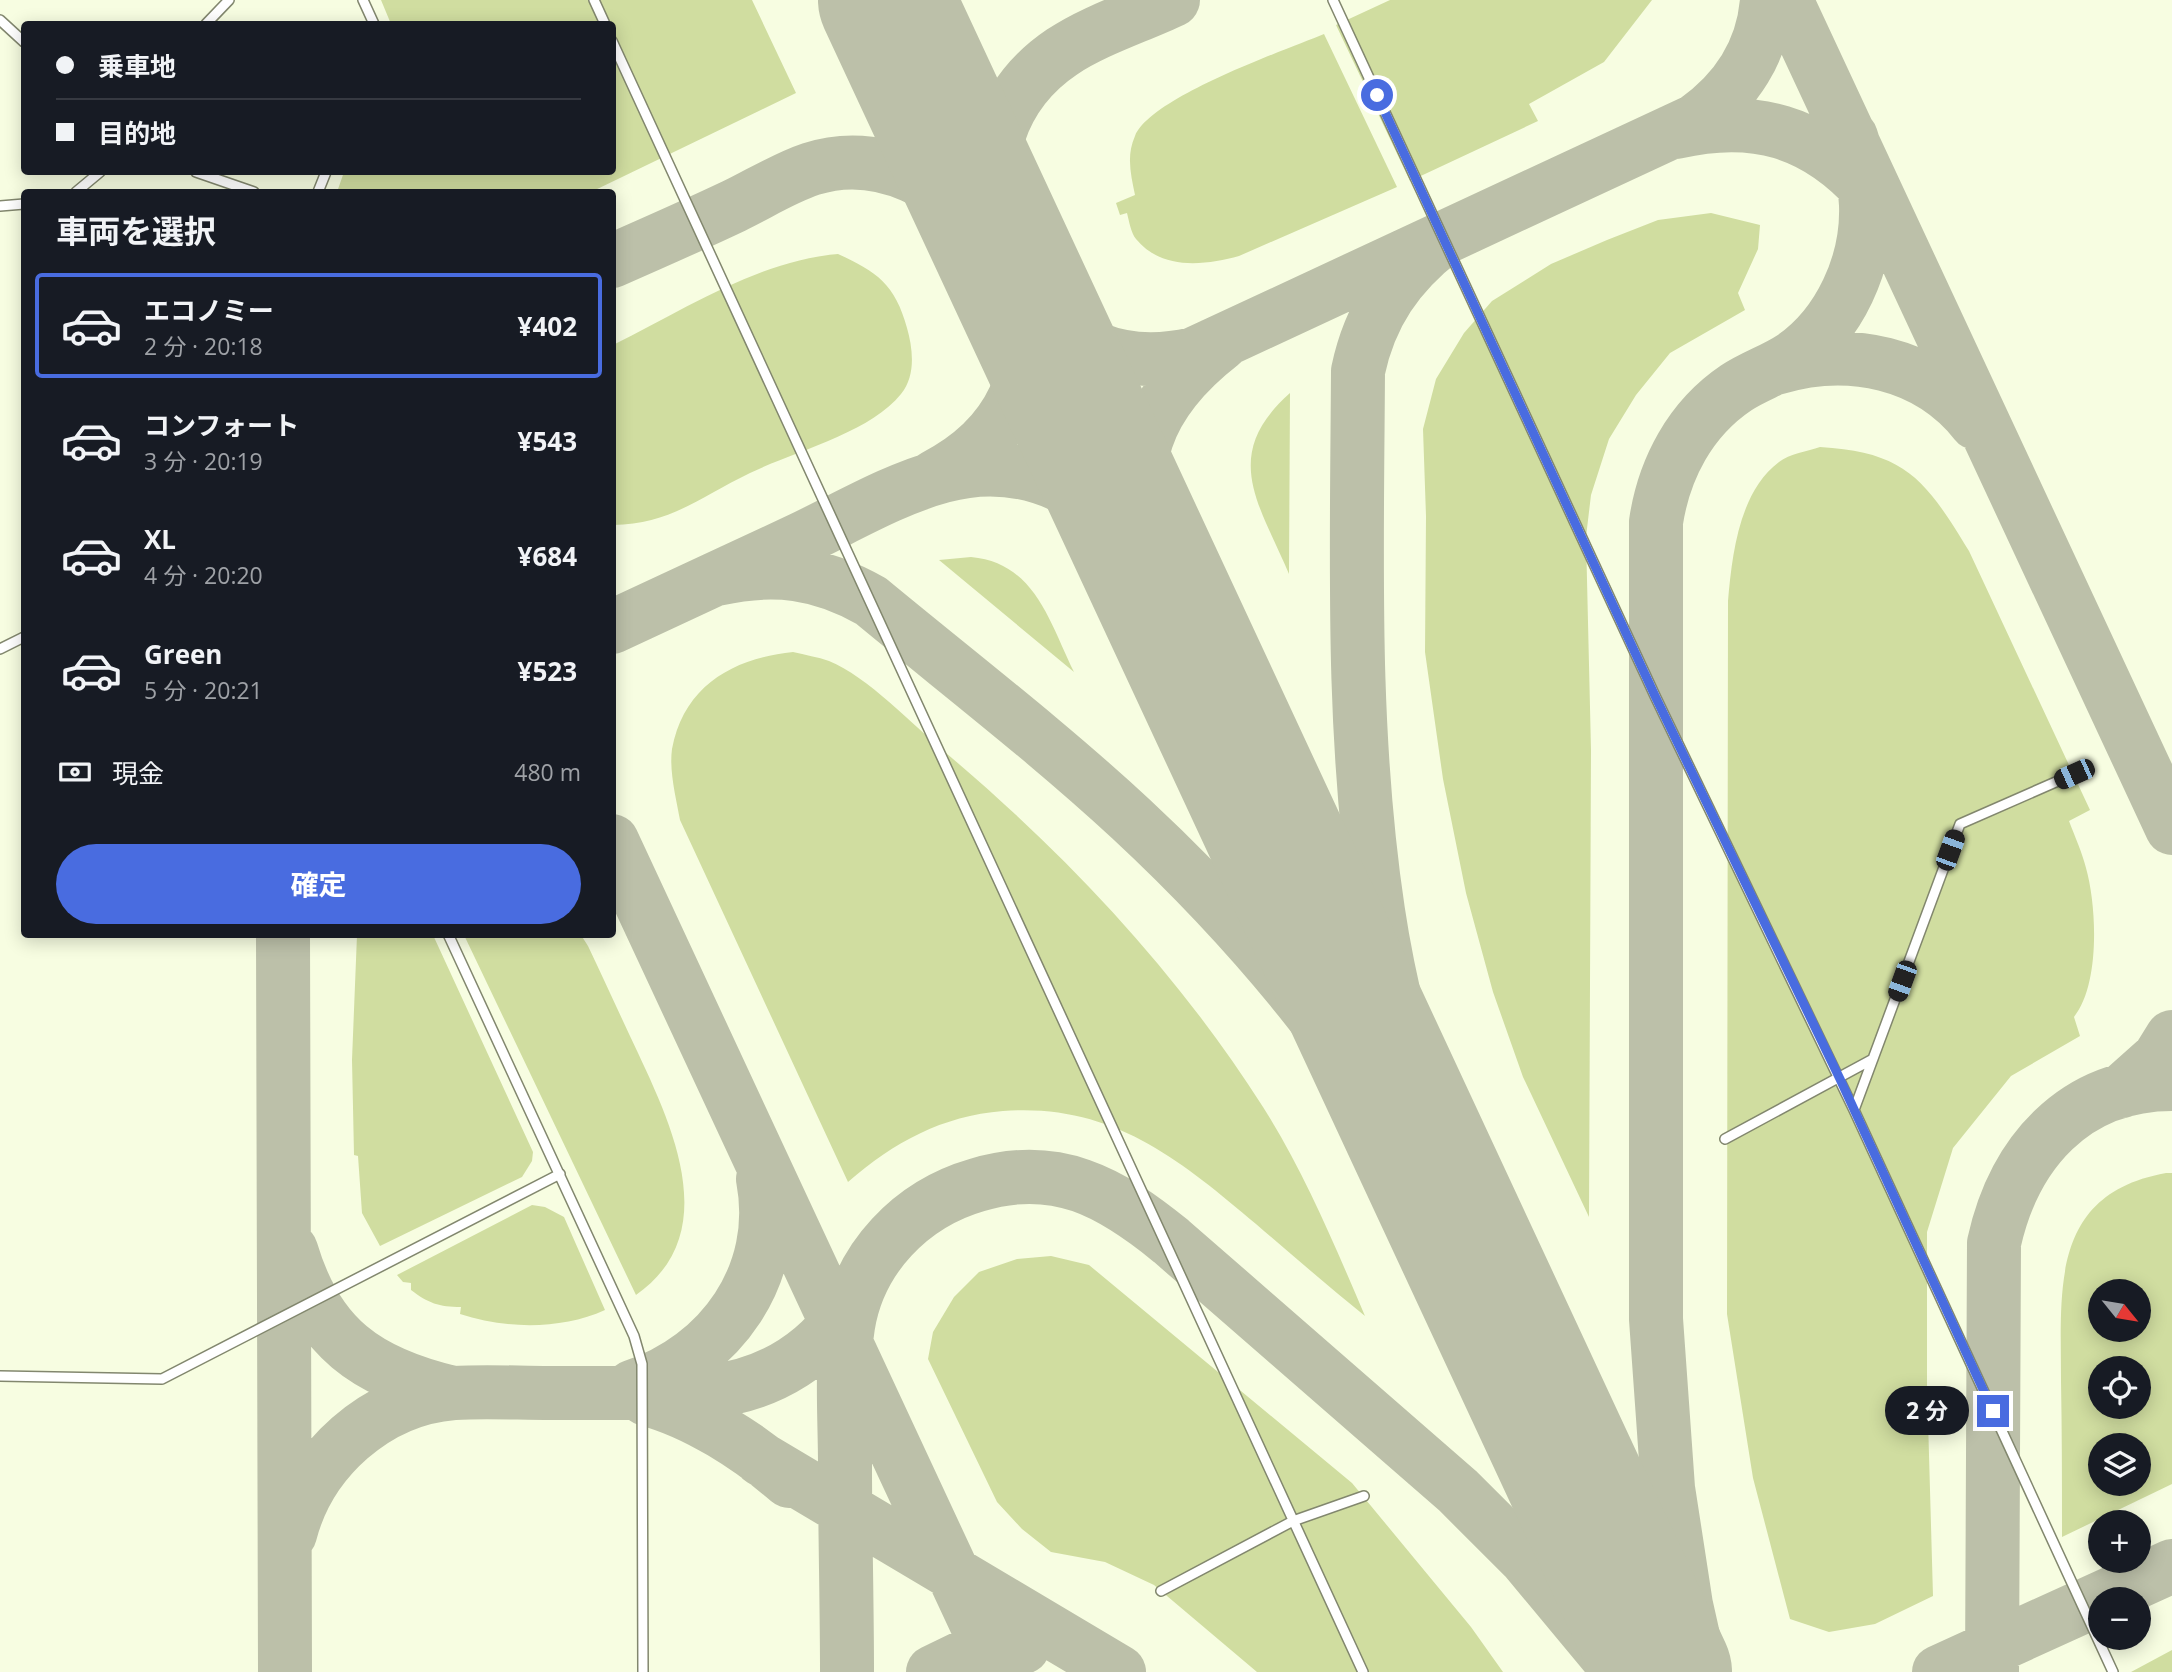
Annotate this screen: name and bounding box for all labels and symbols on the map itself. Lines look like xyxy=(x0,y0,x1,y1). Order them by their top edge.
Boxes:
route start xyxy=(1361,79,1393,111)
car xyxy=(2051,756,2098,792)
car xyxy=(1933,827,1968,873)
car xyxy=(1885,958,1920,1004)
north arrow xyxy=(2088,1279,2151,1342)
callout: 2 分 xyxy=(1884,1386,1968,1436)
route end xyxy=(1977,1395,2009,1427)

